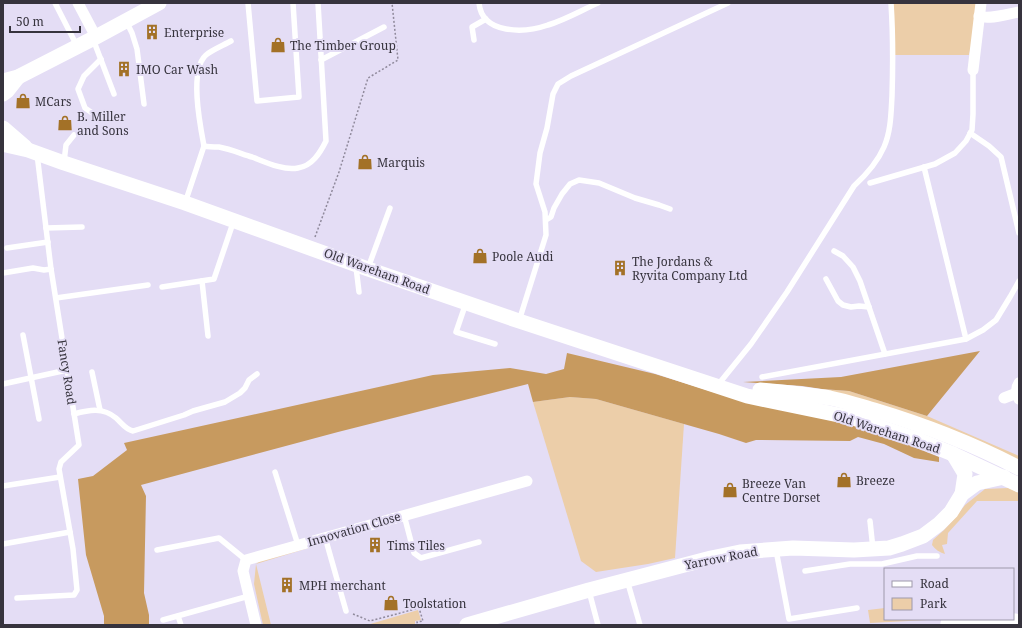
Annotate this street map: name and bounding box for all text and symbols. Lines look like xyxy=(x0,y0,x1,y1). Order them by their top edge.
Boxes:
scale bar xyxy=(10,8,80,34)
text: 50 m xyxy=(16,13,44,30)
building icon: Enterprise xyxy=(143,23,161,41)
place label: Enterprise xyxy=(164,24,224,41)
shop icon: The Timber Group xyxy=(269,36,287,54)
place label: The Timber Group xyxy=(290,37,396,54)
building icon: IMO Car Wash xyxy=(115,60,133,78)
place label: IMO Car Wash xyxy=(136,61,218,78)
shop icon: MCars xyxy=(14,92,32,110)
place label: MCars xyxy=(35,93,71,110)
place label: B. Miller and Sons xyxy=(77,108,129,139)
shop icon: B. Miller and Sons xyxy=(56,114,74,132)
shop icon: Marquis xyxy=(356,153,374,171)
place label: Marquis xyxy=(377,154,425,171)
street label: Old Wareham Road xyxy=(322,244,433,298)
shop icon: Poole Audi xyxy=(471,247,489,265)
place label: Poole Audi xyxy=(492,248,554,265)
place label: The Jordans & Ryvita Company Ltd xyxy=(632,253,748,284)
building icon: The Jordans & Ryvita Company Ltd xyxy=(611,259,629,277)
street label: Fancy Road xyxy=(53,338,81,406)
street label: Old Wareham Road xyxy=(831,407,943,457)
shop icon: Breeze xyxy=(835,471,853,489)
place label: Breeze xyxy=(856,472,895,489)
place label: Breeze Van Centre Dorset xyxy=(742,475,820,506)
shop icon: Breeze Van Centre Dorset xyxy=(721,481,739,499)
street label: Innovation Close xyxy=(305,508,403,550)
building icon: Tims Tiles xyxy=(366,536,384,554)
place label: Tims Tiles xyxy=(387,537,445,554)
street label: Yarrow Road xyxy=(682,542,760,574)
legend xyxy=(884,568,1014,620)
text: Road xyxy=(920,575,950,592)
building icon: MPH merchant xyxy=(278,576,296,594)
place label: MPH merchant xyxy=(299,577,386,594)
shop icon: Toolstation xyxy=(382,594,400,612)
place label: Toolstation xyxy=(403,595,467,612)
text: Park xyxy=(920,595,948,612)

